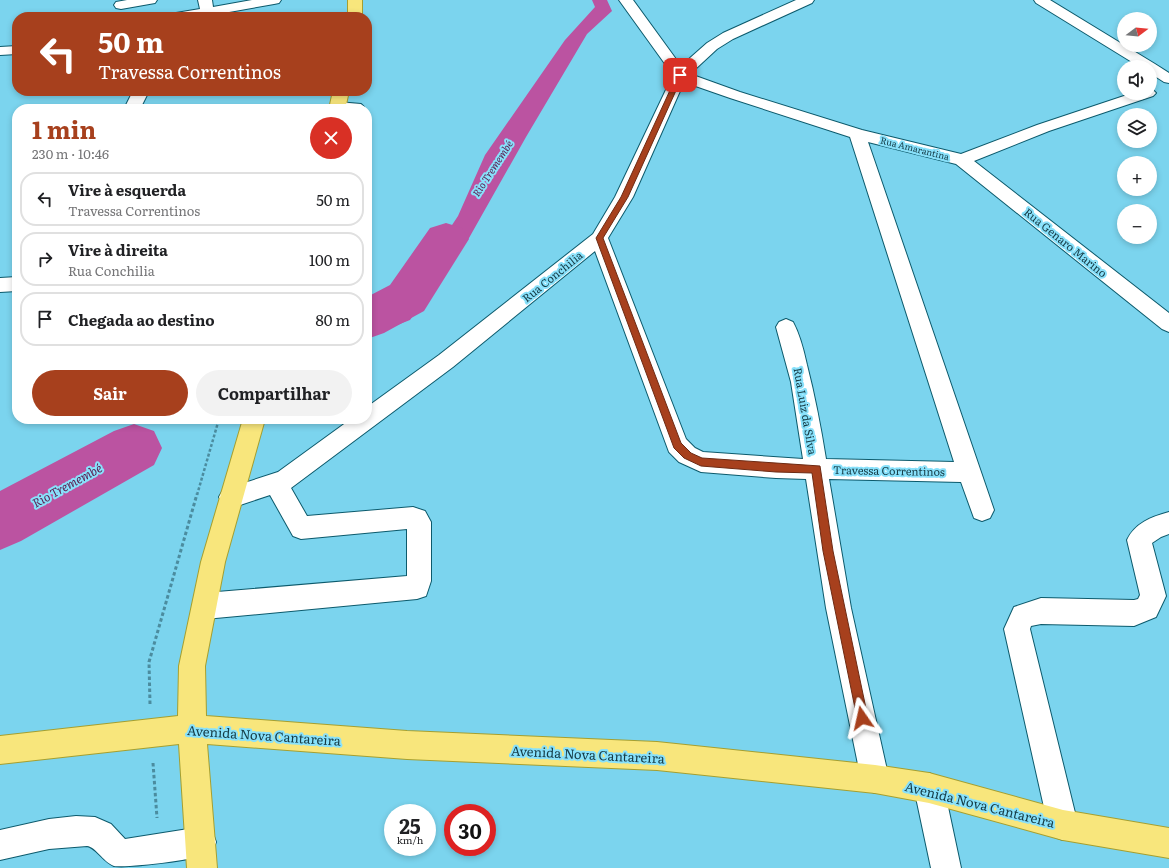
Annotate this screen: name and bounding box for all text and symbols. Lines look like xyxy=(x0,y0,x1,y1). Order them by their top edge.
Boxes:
north arrow xyxy=(1117,12,1157,52)
map controls xyxy=(1117,12,1157,244)
text: 50 m xyxy=(98,20,164,62)
icon: left xyxy=(32,28,84,80)
text: Travessa Correntinos xyxy=(98,58,281,85)
pin xyxy=(663,58,697,92)
button: sound xyxy=(1117,60,1157,100)
icon: arrive xyxy=(669,64,691,86)
button: layers xyxy=(1117,108,1157,148)
text: 1 min xyxy=(32,111,96,146)
button: close xyxy=(310,117,352,159)
street label: Rua Amarantina xyxy=(879,133,951,163)
water label: Rio Tremembé xyxy=(468,137,516,199)
text: 230 m · 10:46 xyxy=(32,144,109,163)
button: + xyxy=(1117,156,1157,196)
text: Vire à esquerda xyxy=(68,178,186,201)
icon: left xyxy=(34,188,56,210)
text: 50 m xyxy=(316,188,350,211)
text: Travessa Correntinos xyxy=(68,201,200,220)
street label: Rua Genaro Marino xyxy=(1021,204,1111,280)
button: − xyxy=(1117,204,1157,244)
text: Vire à direita xyxy=(68,238,168,261)
street label: Rua Conchilia xyxy=(518,247,586,305)
icon: right xyxy=(34,248,56,270)
text: 100 m xyxy=(309,248,350,271)
text: Rua Conchilia xyxy=(68,261,155,280)
icon: arrive xyxy=(34,308,56,330)
text: Chegada ao destino xyxy=(68,308,215,331)
text: 80 m xyxy=(316,308,350,331)
street label: Rua Luiz da Silva xyxy=(790,366,822,456)
button: Sair xyxy=(32,370,188,416)
button: Compartilhar xyxy=(196,370,352,416)
water label: Rio Tremembé xyxy=(29,458,105,512)
street label: Travessa Correntinos xyxy=(833,461,945,479)
position arrow xyxy=(841,697,883,739)
street label: Avenida Nova Cantareira xyxy=(187,720,341,750)
street label: Avenida Nova Cantareira xyxy=(511,740,665,768)
street label: Avenida Nova Cantareira xyxy=(903,776,1057,832)
speed limit sign: 30 xyxy=(444,804,496,856)
text: 25 xyxy=(399,810,421,840)
text: km/h xyxy=(397,832,423,847)

